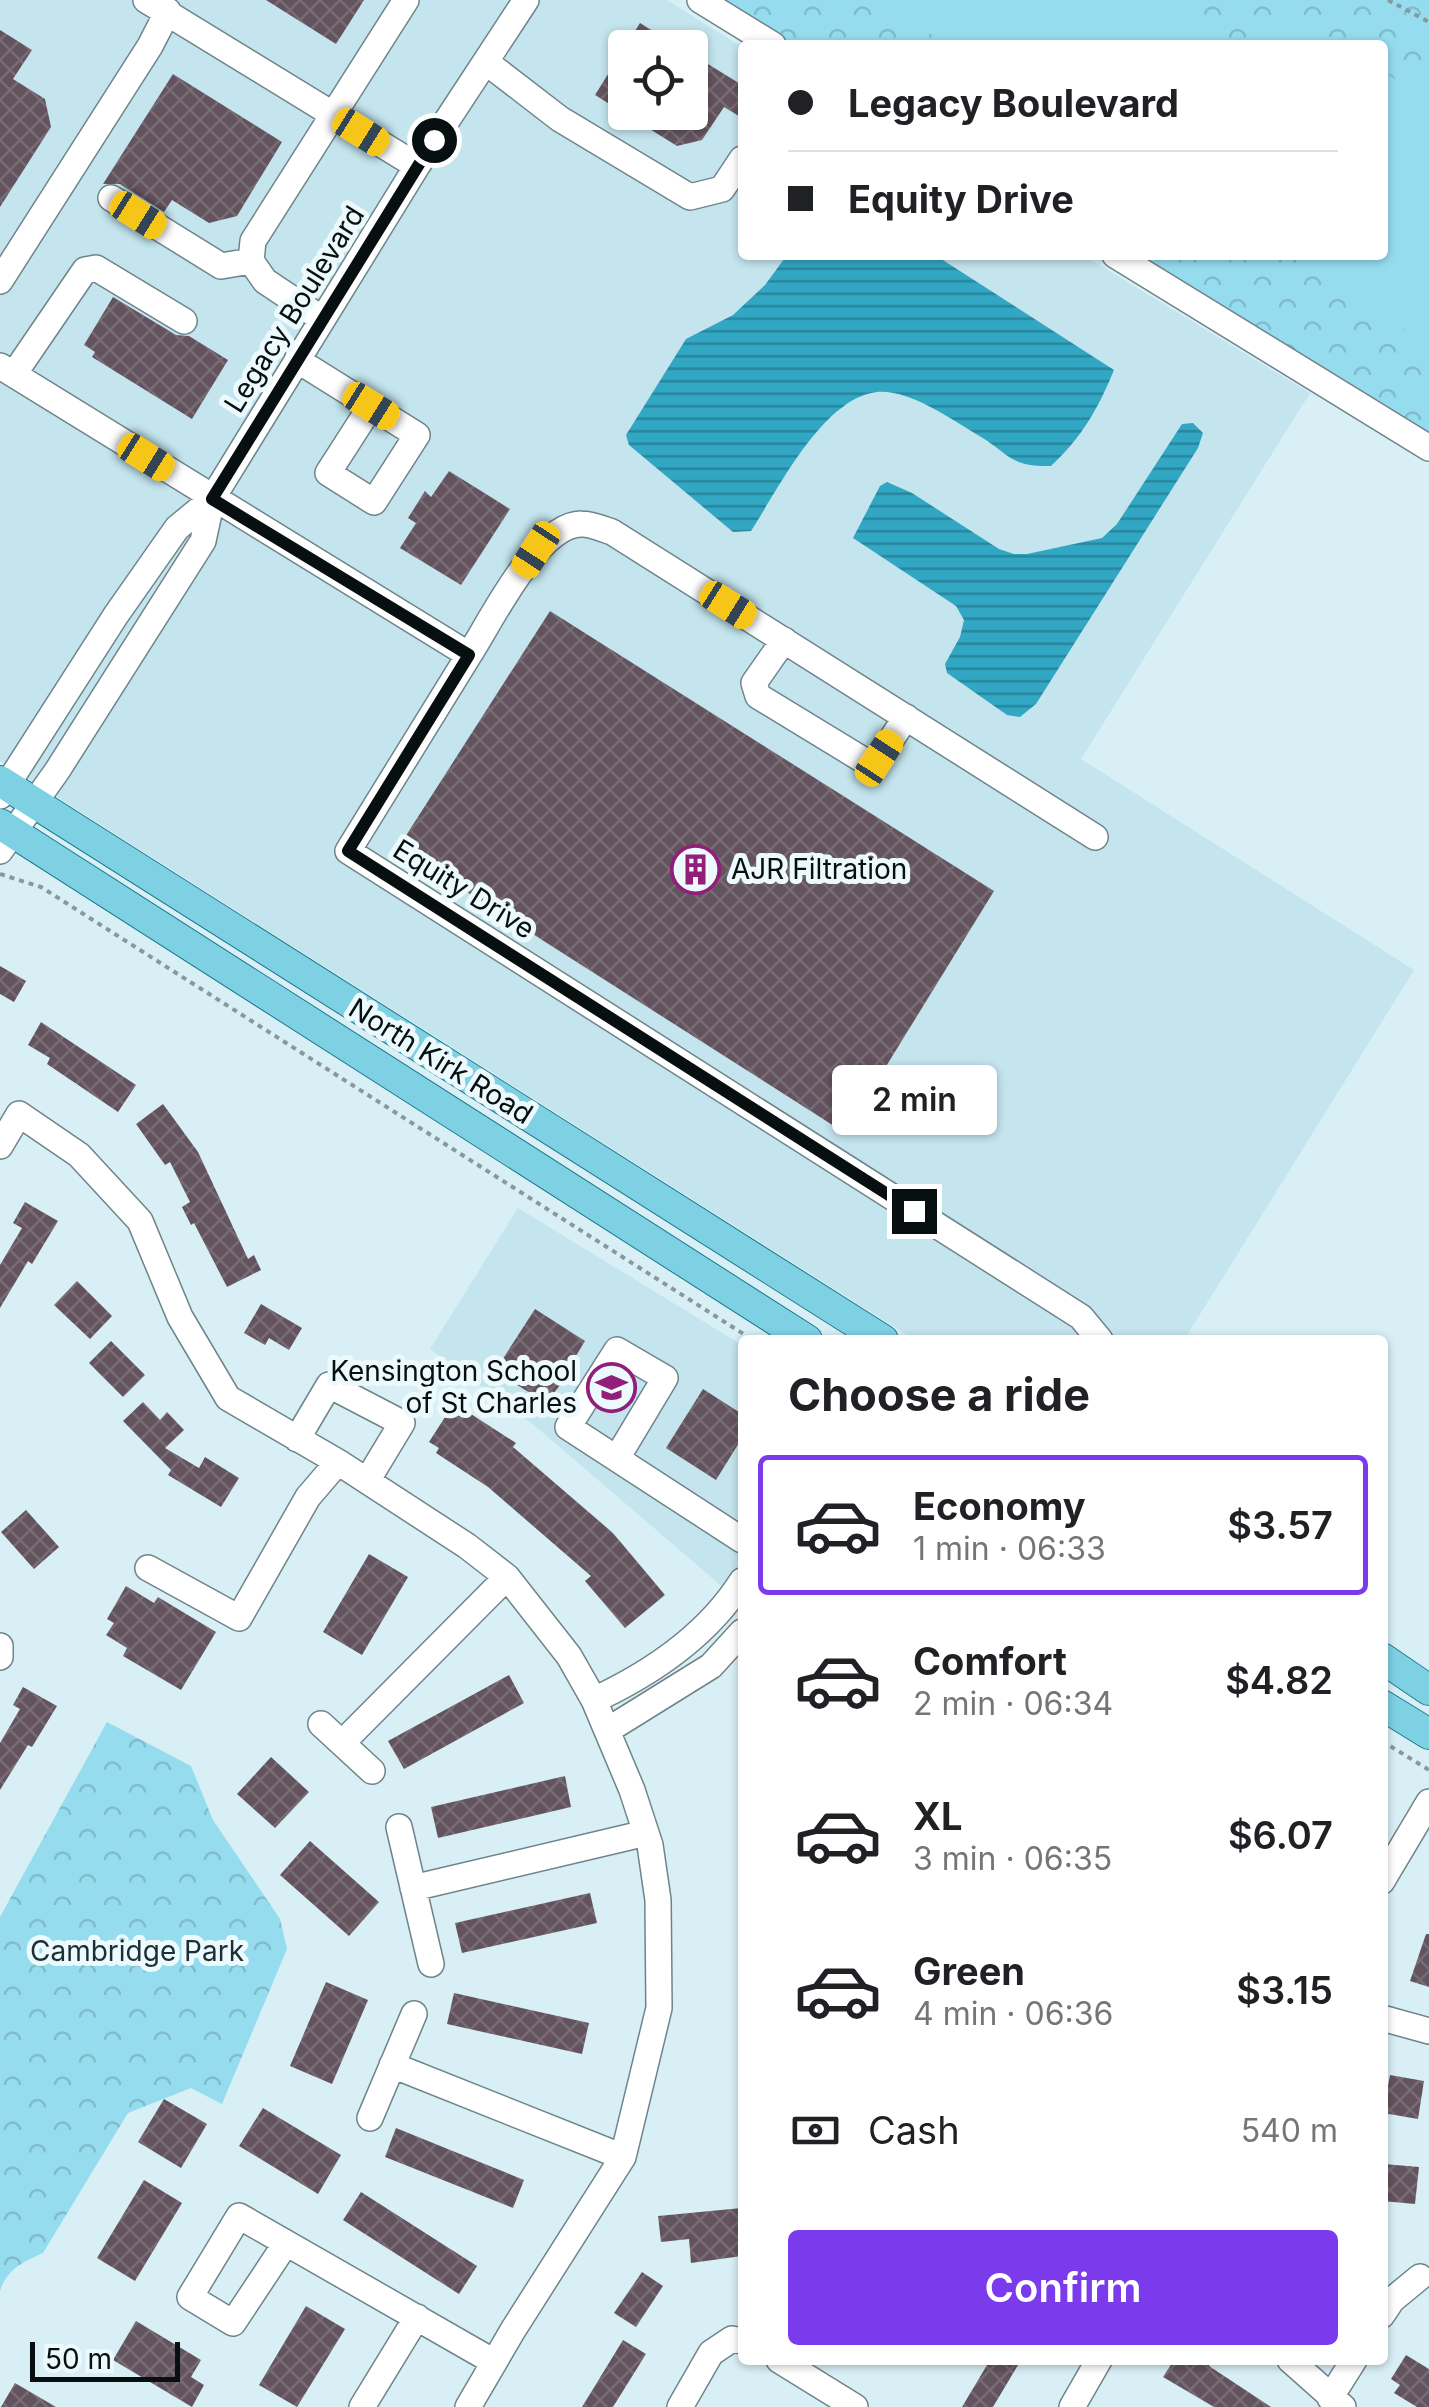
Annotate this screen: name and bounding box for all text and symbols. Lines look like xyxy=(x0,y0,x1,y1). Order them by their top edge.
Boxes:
map controls xyxy=(608,30,708,130)
button: locate xyxy=(608,30,708,130)
text: Legacy Boulevard xyxy=(848,80,1179,126)
car xyxy=(328,103,394,161)
route start xyxy=(412,118,457,163)
text: Equity Drive xyxy=(848,176,1074,222)
car xyxy=(105,186,171,244)
street label: Legacy Boulevard xyxy=(217,200,371,418)
car xyxy=(338,377,404,435)
car xyxy=(113,428,179,486)
car xyxy=(507,517,565,583)
car xyxy=(695,576,761,634)
car xyxy=(850,725,908,791)
street label: Equity Drive xyxy=(387,832,541,946)
building icon: AJR Filtration xyxy=(670,843,722,895)
place label: AJR Filtration xyxy=(731,852,907,886)
street label: North Kirk Road xyxy=(343,991,539,1131)
callout: 2 min xyxy=(832,1066,996,1136)
text: 2 min xyxy=(872,1080,957,1119)
route end xyxy=(892,1189,937,1234)
place label: Kensington School of St Charles xyxy=(330,1354,577,1420)
school or university icon: Kensington School of St Charles xyxy=(586,1361,638,1413)
text: Choose a ride xyxy=(788,1367,1090,1422)
icon: car xyxy=(793,1480,883,1570)
text: Economy xyxy=(913,1483,1086,1529)
text: $3.57 xyxy=(1227,1502,1333,1548)
text: 1 min · 06:33 xyxy=(913,1529,1106,1568)
icon: car xyxy=(793,1635,883,1725)
text: Comfort xyxy=(913,1638,1067,1684)
text: $4.82 xyxy=(1225,1657,1333,1703)
text: 2 min · 06:34 xyxy=(913,1684,1113,1723)
icon: car xyxy=(793,1790,883,1880)
text: XL xyxy=(913,1793,963,1839)
text: $6.07 xyxy=(1228,1812,1333,1858)
text: 3 min · 06:35 xyxy=(913,1839,1112,1878)
park label: Cambridge Park xyxy=(30,1934,244,1968)
icon: car xyxy=(793,1945,883,2035)
text: Green xyxy=(913,1948,1025,1994)
text: $3.15 xyxy=(1236,1967,1333,2013)
text: 4 min · 06:36 xyxy=(913,1994,1113,2033)
icon: cash xyxy=(788,2103,843,2158)
text: Cash xyxy=(868,2107,960,2153)
text: 540 m xyxy=(1241,2111,1338,2150)
button: Confirm xyxy=(788,2230,1338,2345)
scale bar xyxy=(30,2337,180,2382)
text: 50 m xyxy=(45,2342,112,2376)

